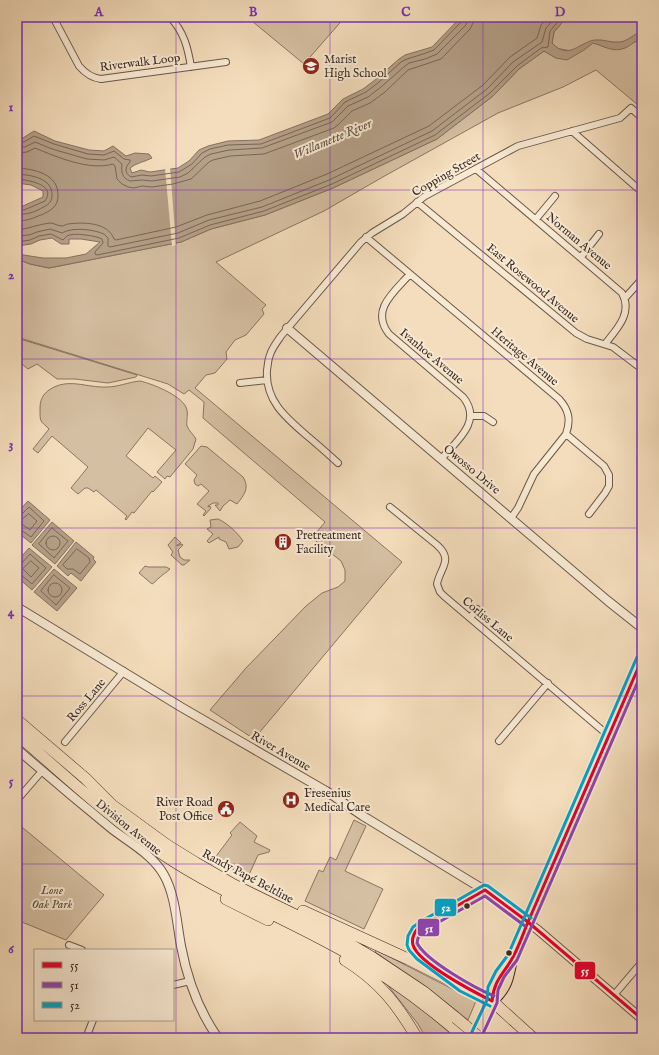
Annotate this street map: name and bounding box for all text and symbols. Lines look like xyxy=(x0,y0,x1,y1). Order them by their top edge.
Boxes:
text: A xyxy=(94,4,105,21)
text: B xyxy=(249,4,258,21)
text: C xyxy=(401,4,411,21)
text: D xyxy=(555,4,566,21)
street label: Riverwalk Loop xyxy=(99,50,182,76)
place label: Marist High School xyxy=(324,52,388,81)
school or university icon: Marist High School xyxy=(301,56,321,76)
text: 1 xyxy=(9,99,14,116)
water label: Willamette River xyxy=(291,115,375,164)
street label: Copping Street xyxy=(409,149,484,201)
street label: Norman Avenue xyxy=(543,210,615,273)
street label: East Rosewood Avenue xyxy=(483,240,582,327)
text: 2 xyxy=(8,267,14,284)
street label: Heritage Avenue xyxy=(488,324,562,389)
street label: Ivanhoe Avenue xyxy=(396,325,467,388)
text: 3 xyxy=(9,436,14,453)
street label: Owosso Drive xyxy=(440,441,504,498)
place label: Pretreatment Facility xyxy=(296,528,361,557)
building icon: Pretreatment Facility xyxy=(273,532,293,552)
street label: Corliss Lane xyxy=(459,594,517,646)
text: 4 xyxy=(8,604,15,621)
street label: Ross Lane xyxy=(64,675,109,725)
street label: River Avenue xyxy=(248,728,314,775)
text: 5 xyxy=(9,773,14,790)
place label: Fresenius Medical Care xyxy=(304,786,371,815)
hospital icon: Fresenius Medical Care xyxy=(281,790,301,810)
place label: River Road Post Office xyxy=(156,795,214,824)
street label: Division Avenue xyxy=(93,796,165,859)
public building icon: River Road Post Office xyxy=(216,799,236,819)
street label: Randy Papé Beltline xyxy=(199,846,297,908)
park label: Lone Oak Park xyxy=(32,883,72,912)
line badge: 52 xyxy=(434,898,457,917)
text: 52 xyxy=(441,901,451,915)
unlabelled marker xyxy=(462,901,472,911)
line badge: 51 xyxy=(417,918,440,937)
text: 51 xyxy=(425,922,433,936)
text: 6 xyxy=(8,941,14,958)
unlabelled marker xyxy=(504,948,514,958)
legend xyxy=(34,949,174,1021)
text: 55 xyxy=(70,958,79,973)
line badge: 55 xyxy=(574,961,596,980)
text: 55 xyxy=(581,964,589,978)
text: 51 xyxy=(70,978,79,993)
text: 52 xyxy=(70,998,80,1013)

